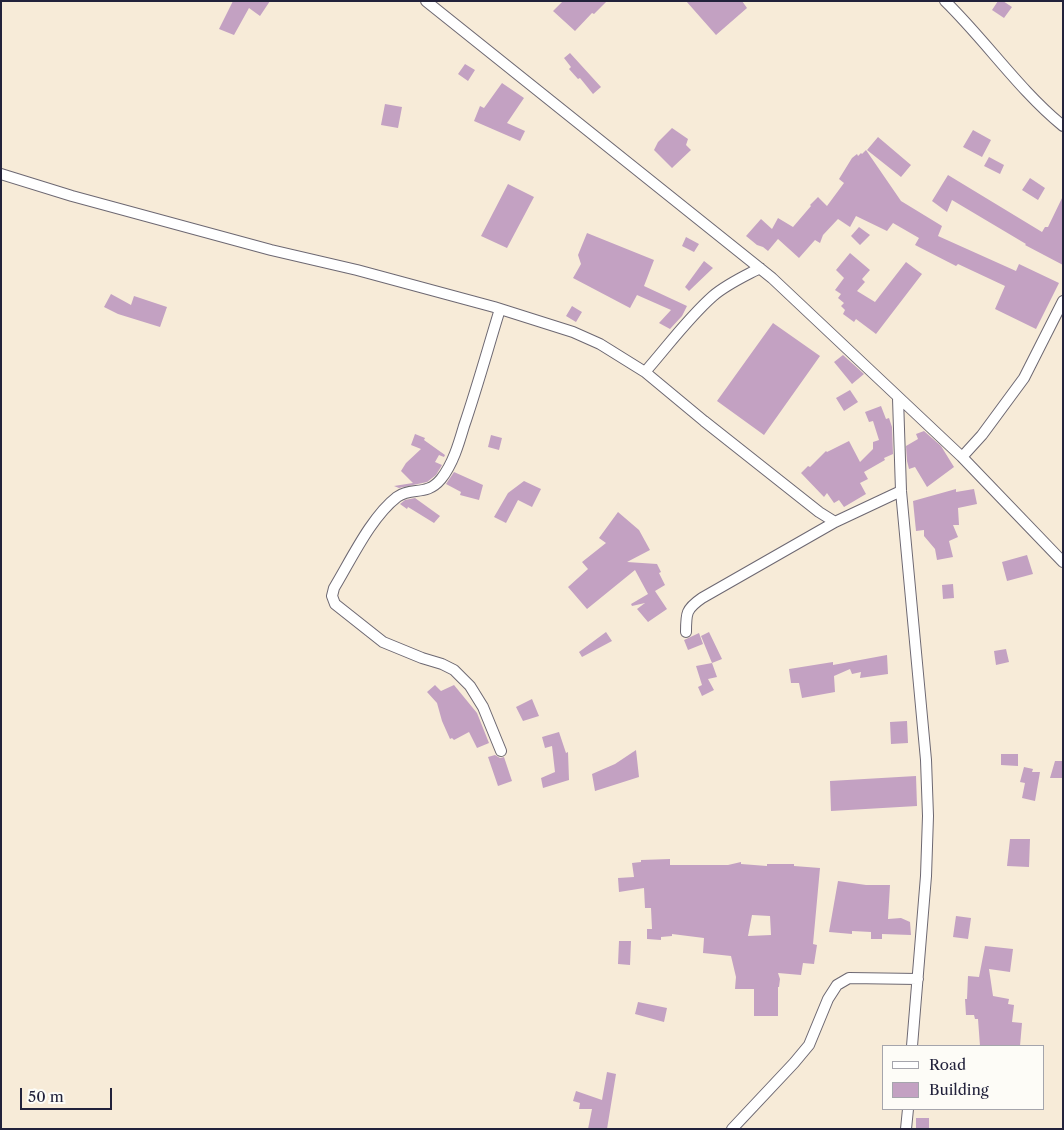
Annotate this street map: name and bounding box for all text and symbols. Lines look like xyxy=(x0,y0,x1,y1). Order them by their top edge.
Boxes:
legend xyxy=(882,1045,1044,1110)
text: Road xyxy=(929,1055,966,1074)
scale bar xyxy=(22,1078,115,1110)
text: Building xyxy=(929,1080,989,1099)
text: 50 m xyxy=(28,1087,64,1106)

